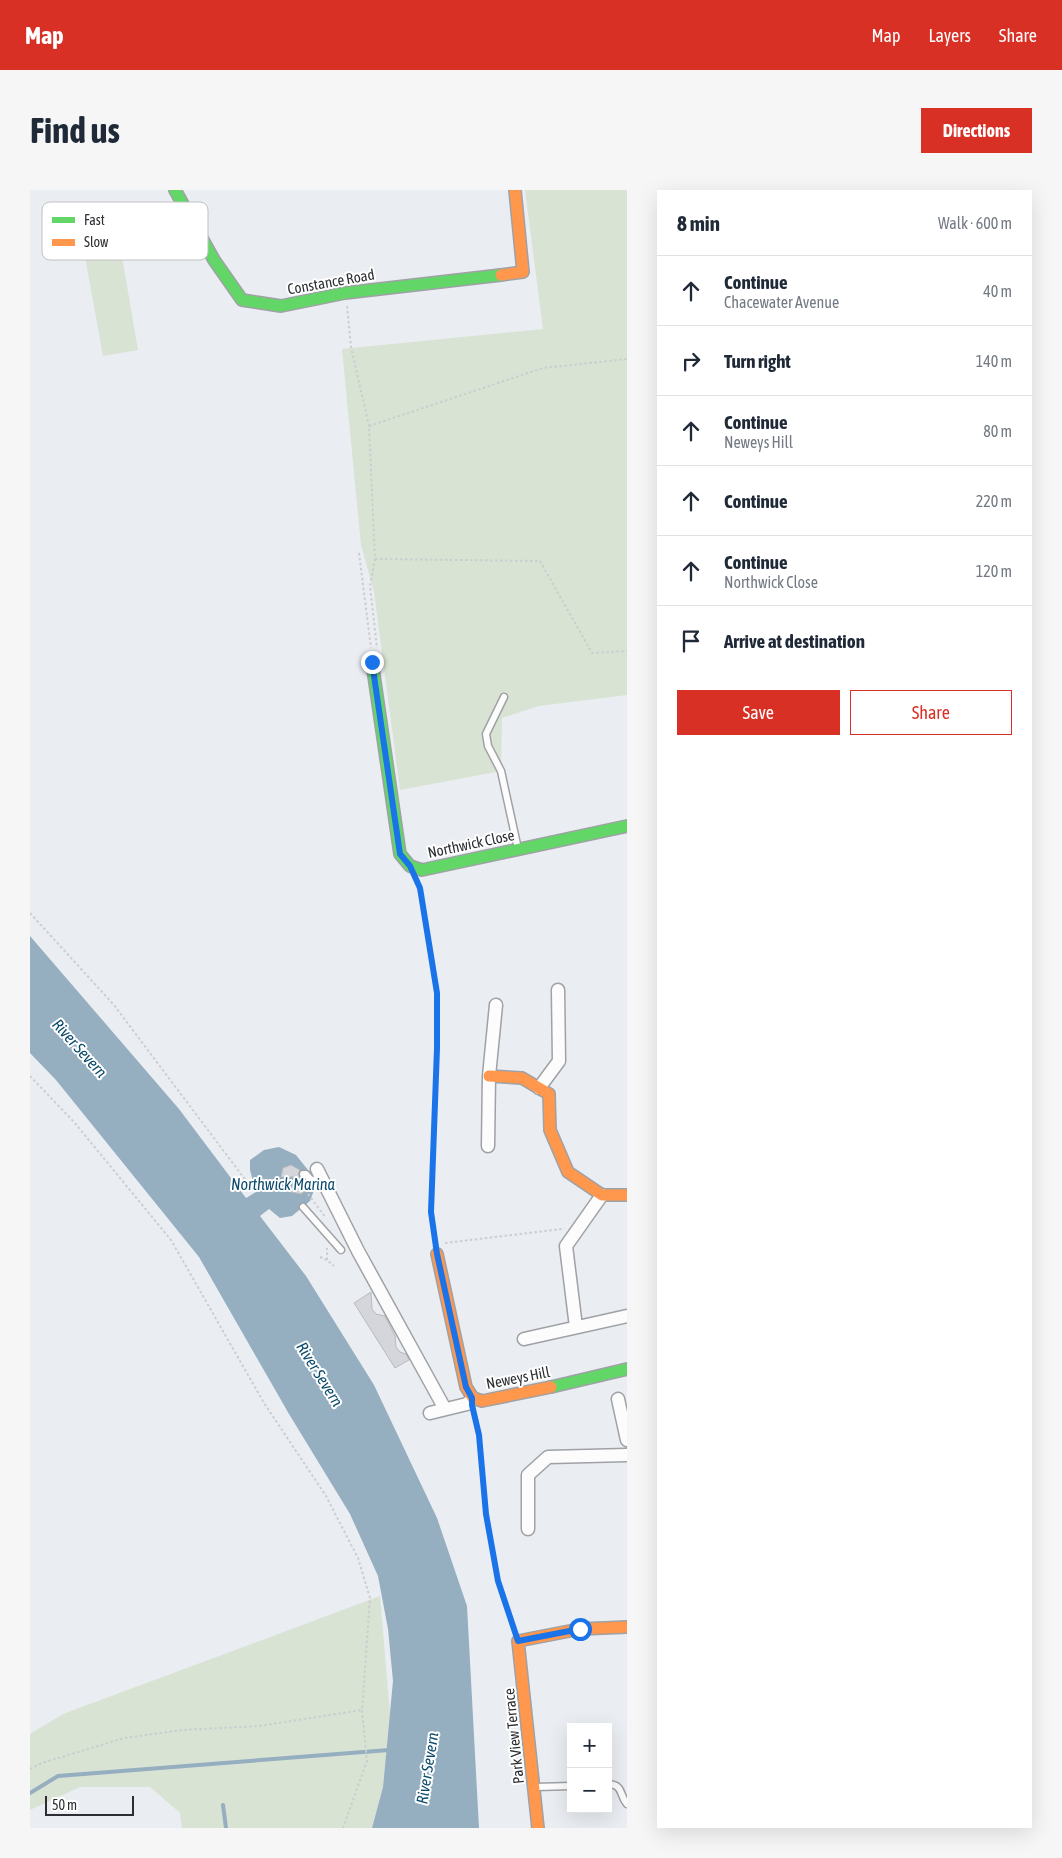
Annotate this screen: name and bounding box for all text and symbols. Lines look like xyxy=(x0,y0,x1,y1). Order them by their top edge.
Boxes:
text: Map xyxy=(25,22,64,49)
text: Map xyxy=(871,25,900,46)
text: Layers xyxy=(928,25,971,46)
text: Share xyxy=(999,25,1037,46)
button: Directions xyxy=(921,108,1032,153)
text: Find us xyxy=(30,110,120,150)
legend xyxy=(42,202,208,260)
text: 8 min xyxy=(677,211,720,235)
text: Fast xyxy=(84,212,105,228)
text: Walk · 600 m xyxy=(938,214,1012,232)
text: Slow xyxy=(84,234,109,250)
street label: Constance Road xyxy=(286,265,376,298)
text: Continue xyxy=(724,271,788,293)
icon: ahead xyxy=(677,277,705,305)
text: 40 m xyxy=(983,282,1012,300)
text: Chacewater Avenue xyxy=(724,293,839,311)
icon: right xyxy=(677,347,705,375)
text: Turn right xyxy=(724,350,791,372)
text: 140 m xyxy=(976,352,1012,370)
text: Continue xyxy=(724,411,788,433)
icon: ahead xyxy=(677,417,705,445)
text: 80 m xyxy=(983,422,1012,440)
text: Neweys Hill xyxy=(724,433,793,451)
icon: ahead xyxy=(677,487,705,515)
text: Continue xyxy=(724,490,788,512)
text: 220 m xyxy=(976,492,1012,510)
text: Continue xyxy=(724,551,788,573)
icon: ahead xyxy=(677,557,705,585)
text: 120 m xyxy=(976,562,1012,580)
text: Northwick Close xyxy=(724,573,818,591)
icon: arrive xyxy=(677,627,705,655)
text: Arrive at destination xyxy=(724,630,865,652)
route end xyxy=(361,651,384,674)
button: Save xyxy=(677,690,840,735)
button: Share xyxy=(850,690,1012,735)
street label: Northwick Close xyxy=(426,826,516,861)
water label: River Severn xyxy=(49,1015,111,1081)
water label: Northwick Marina xyxy=(231,1175,336,1193)
water label: River Severn xyxy=(293,1339,347,1410)
street label: Neweys Hill xyxy=(485,1363,551,1392)
route start xyxy=(569,1618,592,1641)
street label: Park View Terrace xyxy=(500,1687,527,1785)
map controls xyxy=(567,1723,612,1813)
button: + xyxy=(567,1723,612,1768)
water label: River Severn xyxy=(412,1731,442,1805)
button: − xyxy=(567,1768,612,1813)
scale bar xyxy=(45,1793,134,1816)
text: 50 m xyxy=(52,1797,77,1813)

